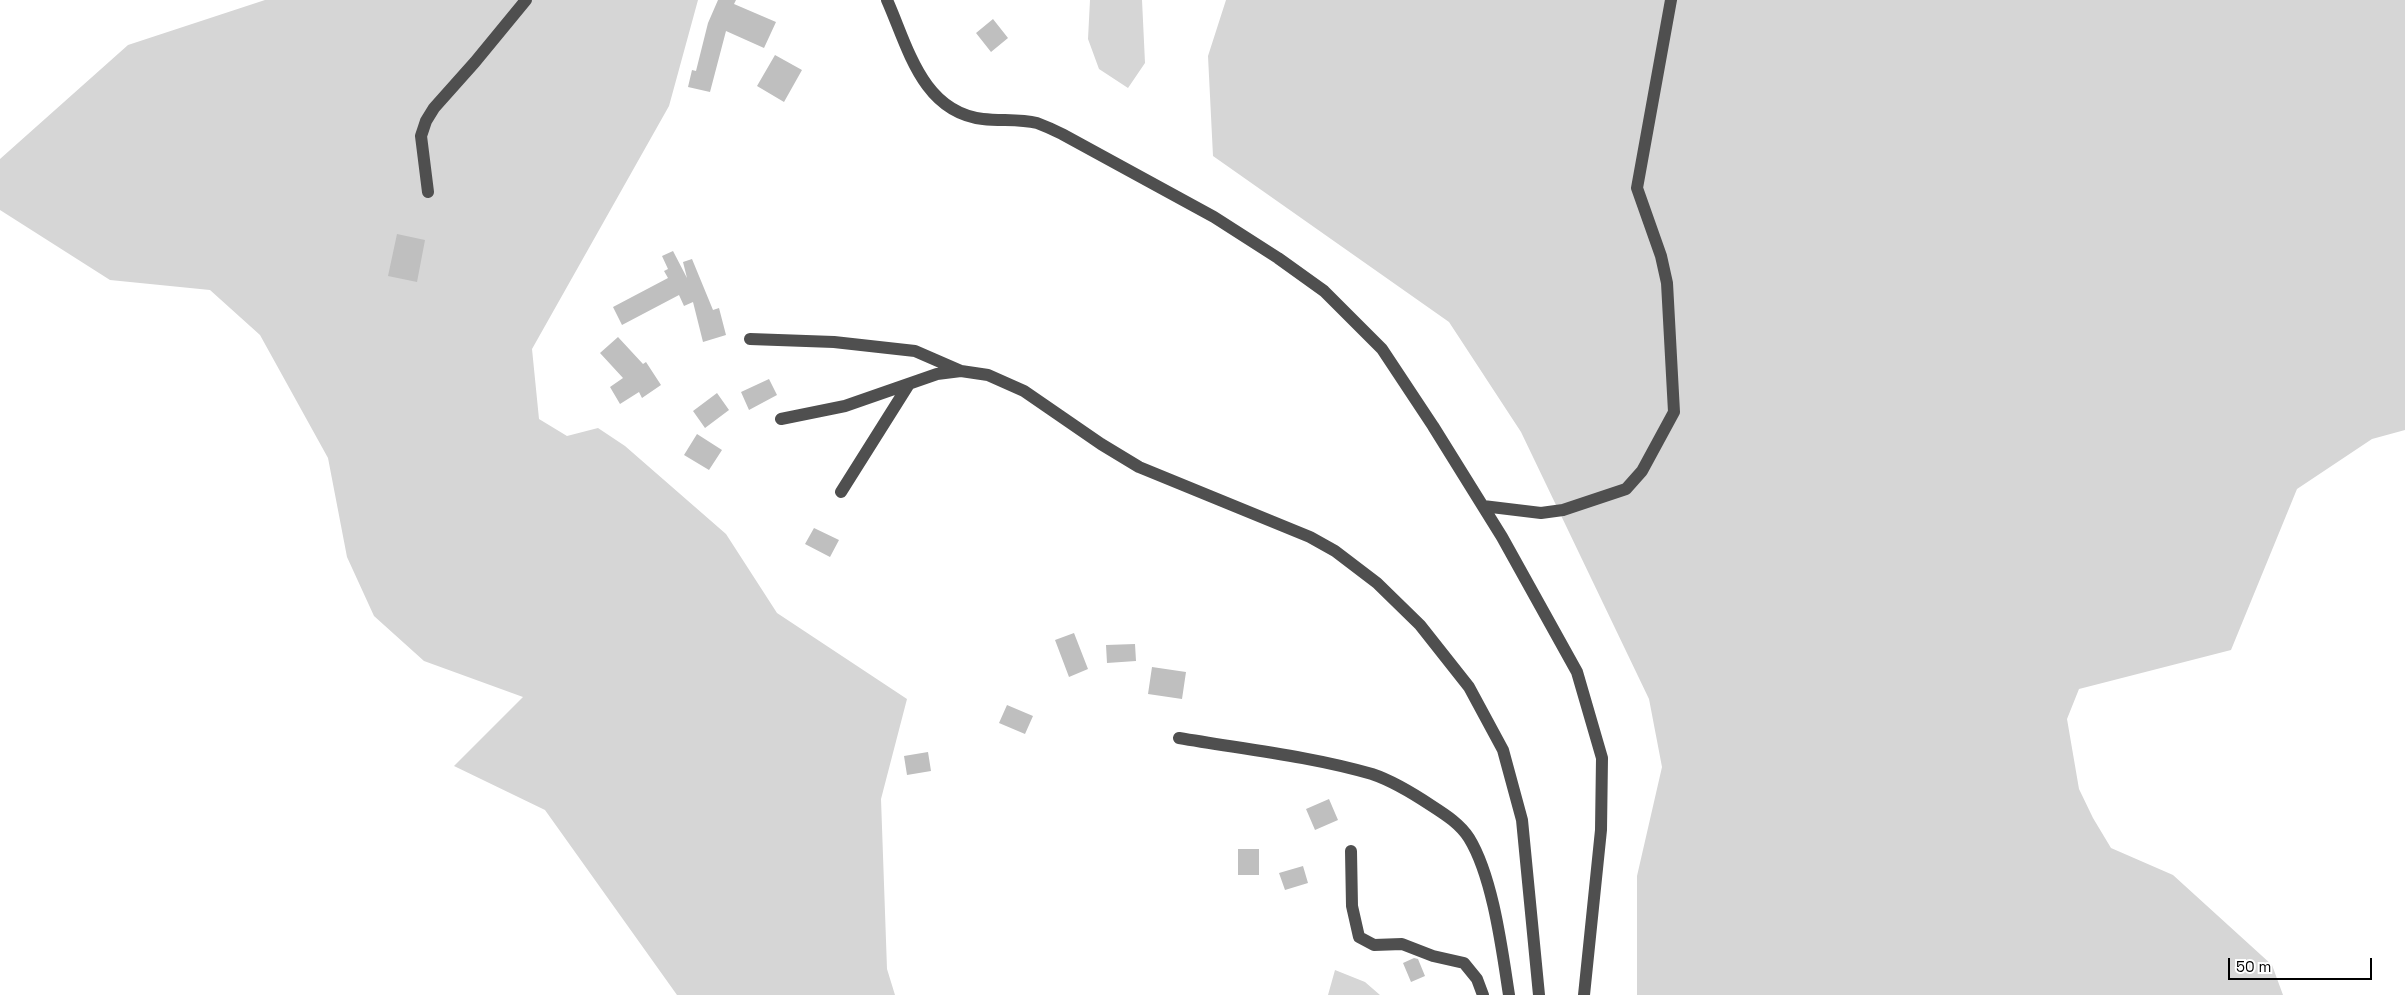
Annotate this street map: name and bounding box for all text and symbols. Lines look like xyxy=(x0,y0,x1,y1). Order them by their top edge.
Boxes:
scale bar xyxy=(2230,948,2374,980)
text: 50 m xyxy=(2236,957,2271,976)

